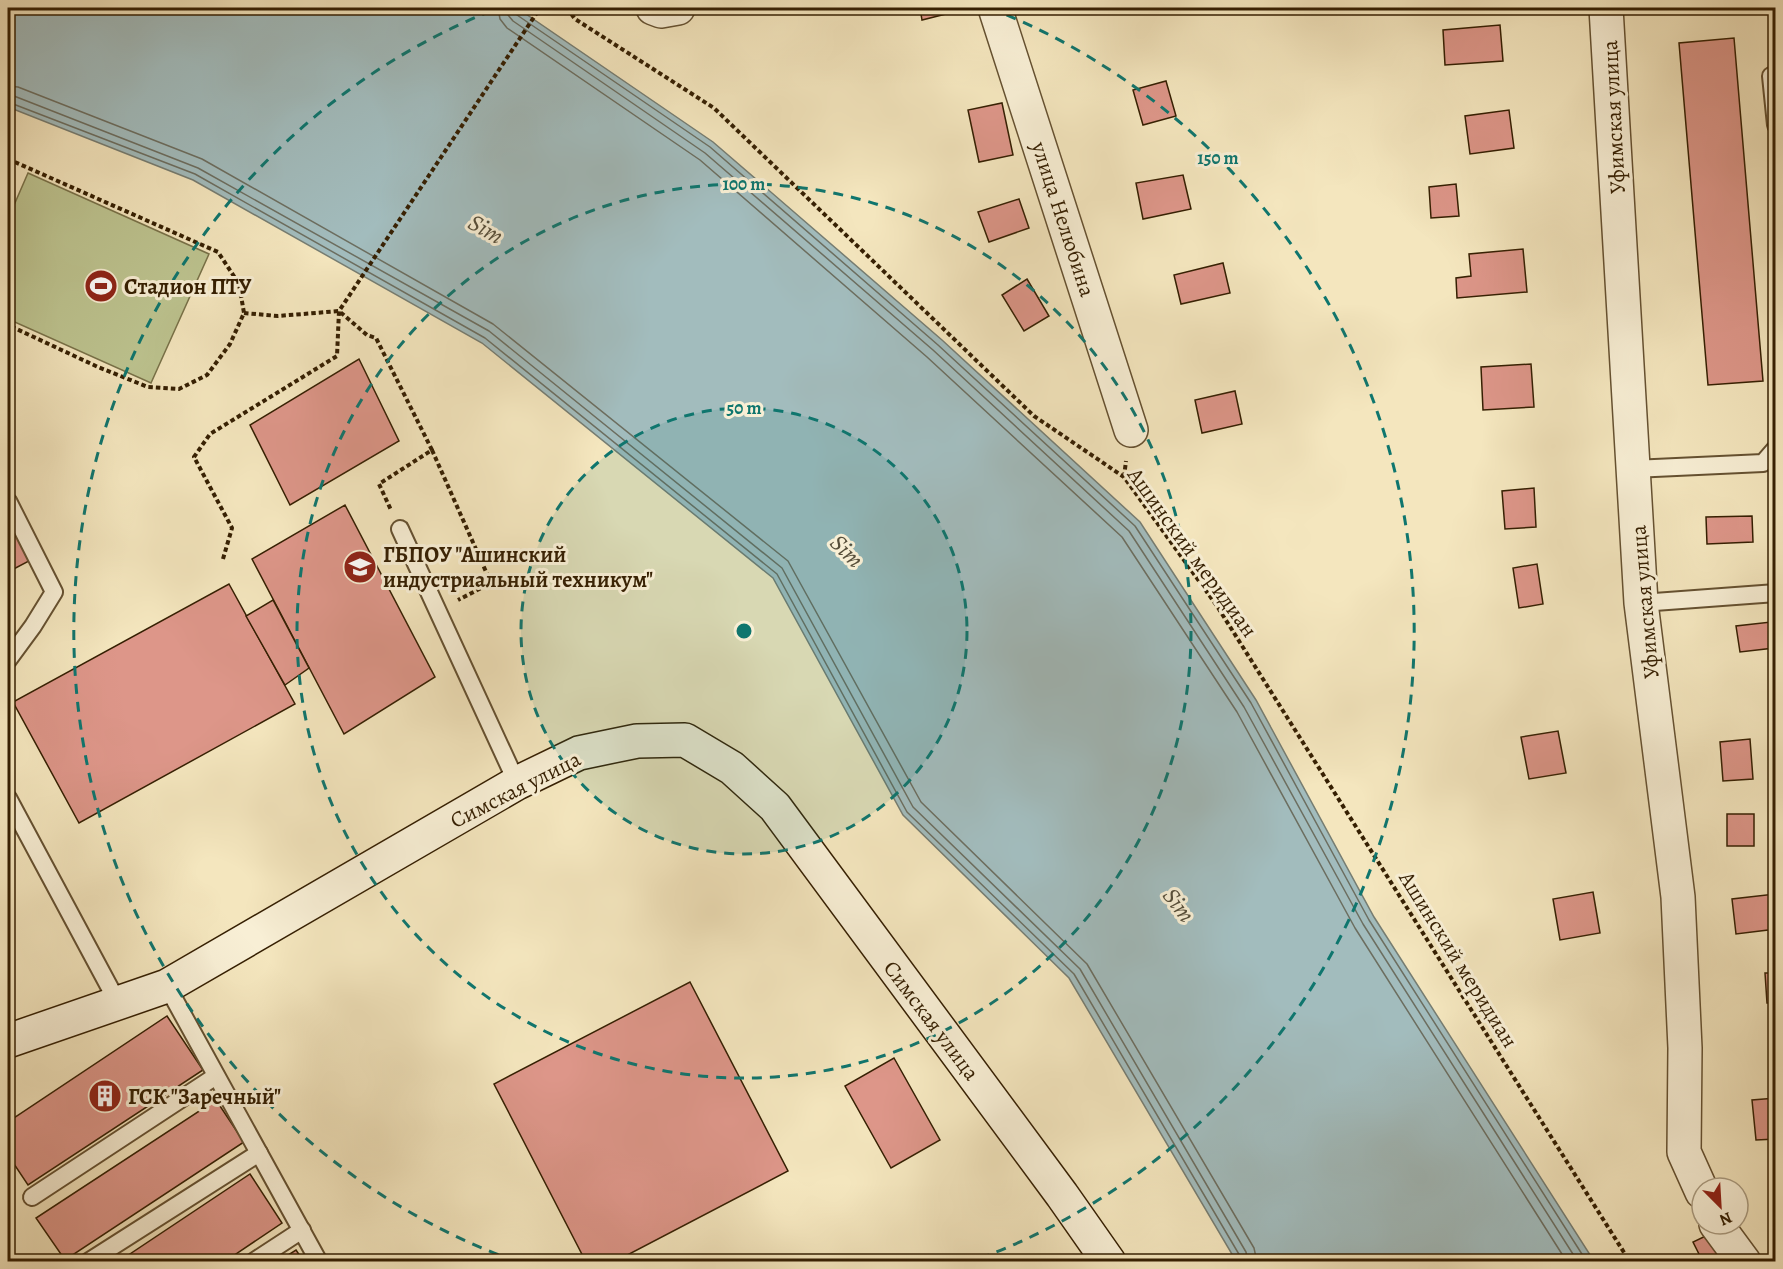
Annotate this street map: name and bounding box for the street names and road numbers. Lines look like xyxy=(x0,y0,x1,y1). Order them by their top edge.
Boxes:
street label: Уфимская улица xyxy=(1595,38,1633,195)
street label: улица Нелюбина xyxy=(1024,137,1102,301)
street label: Ашинский меридиан xyxy=(1120,461,1264,644)
street label: Уфимская улица xyxy=(1623,523,1667,680)
street label: Симская улица xyxy=(445,744,587,836)
street label: Ашинский меридиан xyxy=(1391,865,1525,1054)
street label: Симская улица xyxy=(876,955,987,1087)

